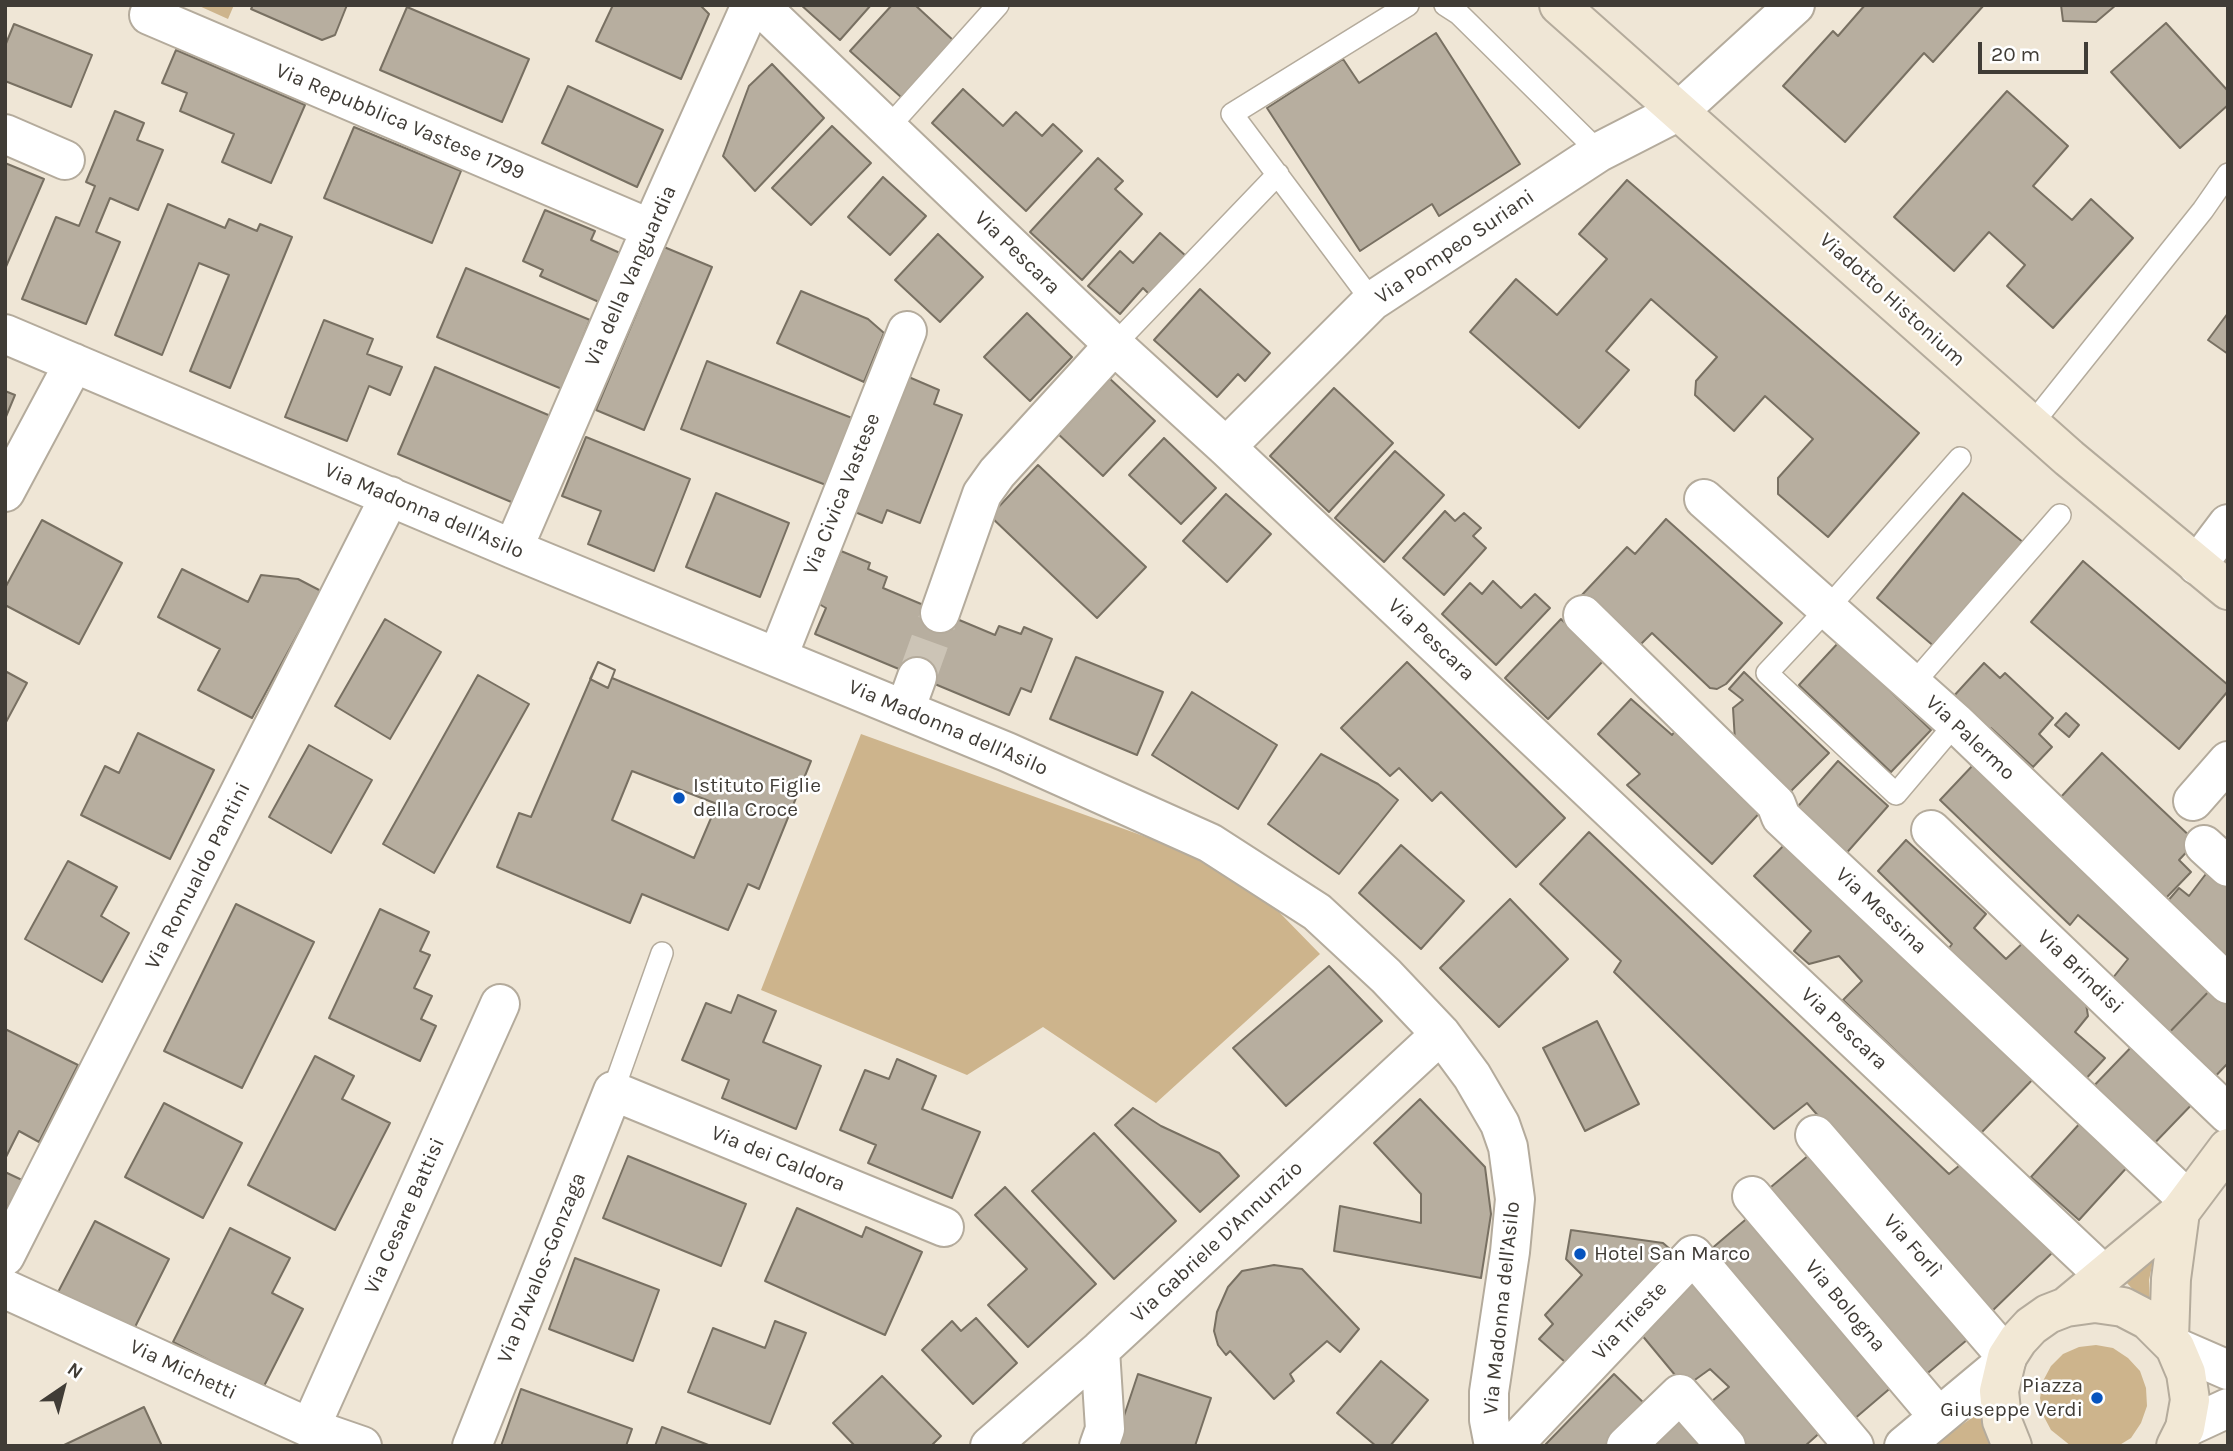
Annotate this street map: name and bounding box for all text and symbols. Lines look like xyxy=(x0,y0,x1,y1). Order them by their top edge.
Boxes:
scale bar xyxy=(1981,28,2091,72)
text: 20 m xyxy=(1991,42,2040,66)
street label: Via Repubblica Vastese 1799 xyxy=(272,58,528,186)
street label: Via della Vanguardia xyxy=(580,182,682,370)
street label: Via Pompeo Suriani xyxy=(1371,184,1539,310)
street label: Via Pescara xyxy=(969,206,1065,300)
street label: Viadotto Histonium xyxy=(1814,228,1970,372)
street label: Via Civica Vastese xyxy=(798,409,886,579)
street label: Via Madonna dell'Asilo xyxy=(320,458,528,564)
street label: Via Pescara xyxy=(1382,593,1480,687)
street label: Via Madonna dell'Asilo xyxy=(844,675,1052,781)
street label: Via Palermo xyxy=(1920,690,2020,786)
place label: Istituto Figlie della Croce xyxy=(693,773,821,823)
street label: Via Romualdo Pantini xyxy=(140,778,256,974)
marker: Istituto Figlie della Croce xyxy=(671,790,687,806)
street label: Via Messina xyxy=(1830,862,1932,960)
street label: Via Brindisi xyxy=(2032,925,2128,1019)
street label: Via Pescara xyxy=(1795,982,1893,1076)
street label: Via dei Caldora xyxy=(707,1121,849,1197)
street label: Via Cesare Battisi xyxy=(359,1134,451,1298)
street label: Via Gabriele D'Annunzio xyxy=(1126,1156,1308,1328)
street label: Via D'Avalos-Gonzaga xyxy=(492,1169,592,1367)
street label: Via Madonna dell'Asilo xyxy=(1478,1200,1526,1416)
street label: Via Forlì xyxy=(1877,1209,1947,1283)
place label: Hotel San Marco xyxy=(1594,1241,1750,1267)
marker: Hotel San Marco xyxy=(1572,1246,1588,1262)
street label: Via Bologna xyxy=(1799,1255,1891,1357)
street label: Via Trieste xyxy=(1587,1277,1673,1365)
street label: Via Michetti xyxy=(126,1334,240,1406)
north arrow xyxy=(28,1353,98,1423)
text: N xyxy=(63,1358,87,1384)
place label: Piazza Giuseppe Verdi xyxy=(1940,1373,2083,1423)
marker: Piazza Giuseppe Verdi xyxy=(2089,1390,2105,1406)

